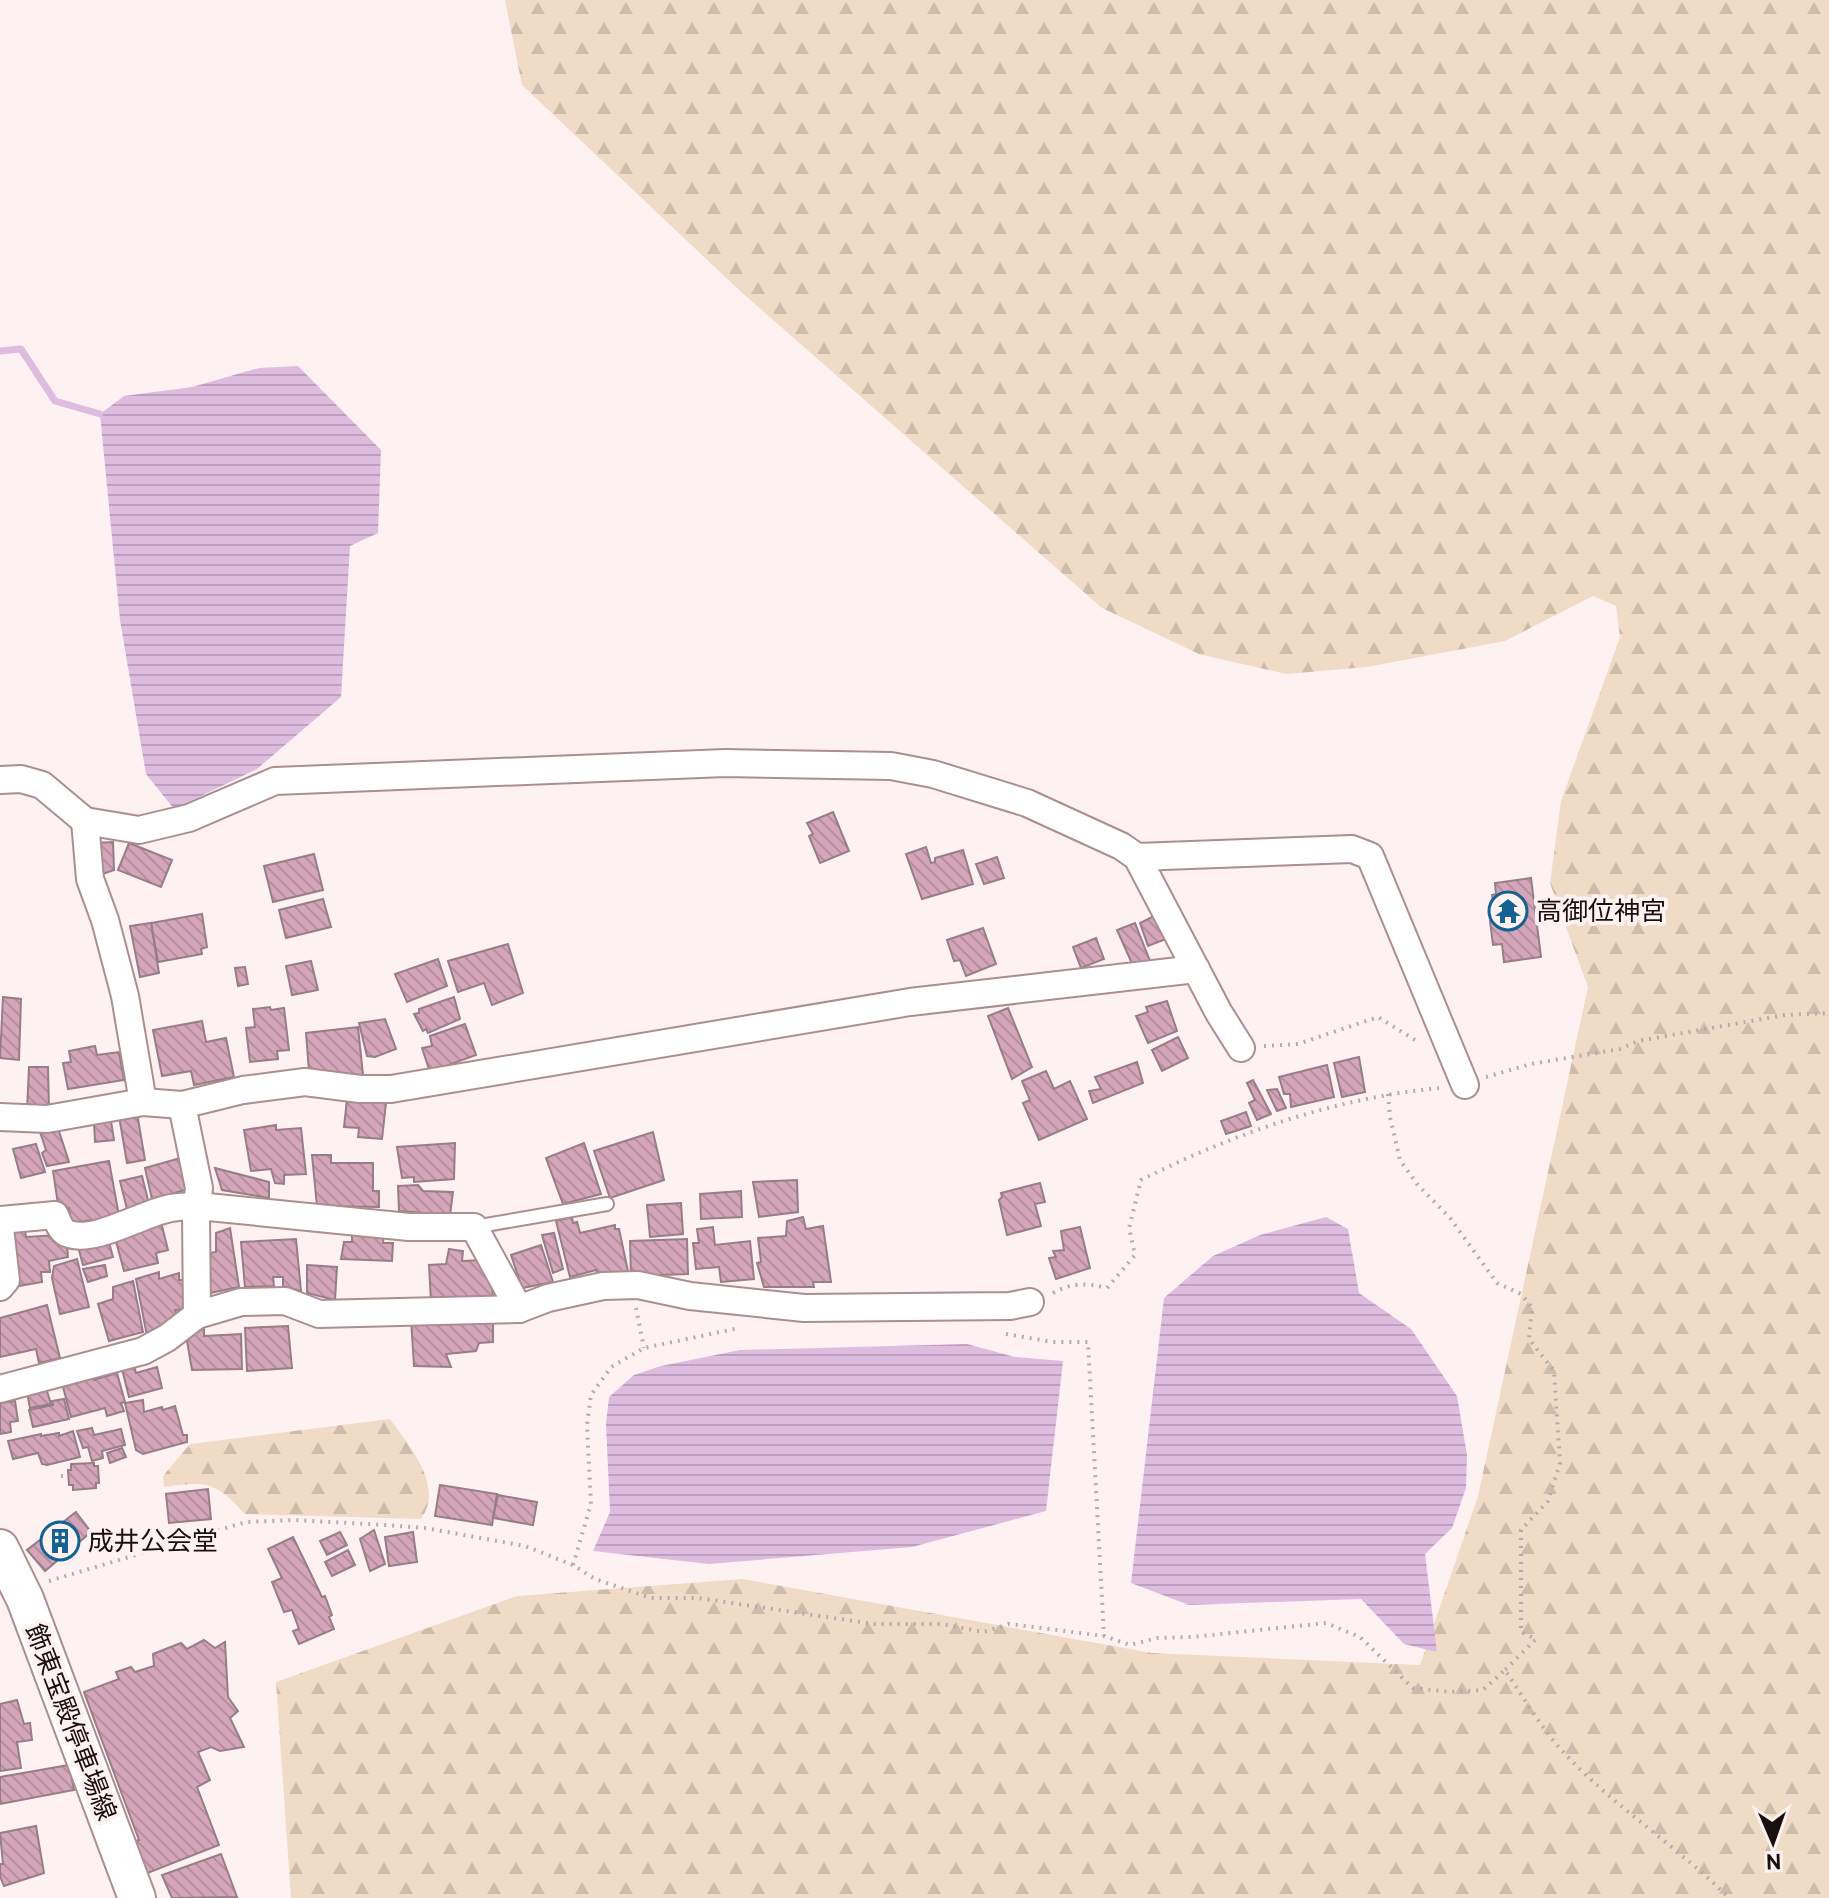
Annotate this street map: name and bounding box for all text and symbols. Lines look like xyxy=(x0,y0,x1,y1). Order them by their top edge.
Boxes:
temple icon: 高御位神宮 xyxy=(1487,890,1529,932)
place label: 高御位神宮 xyxy=(1536,897,1666,930)
building icon: 成井公会堂 xyxy=(39,1520,81,1562)
place label: 成井公会堂 xyxy=(88,1527,218,1560)
street label: 飾東宝殿停車場線 xyxy=(16,1620,121,1826)
north arrow xyxy=(1733,1802,1813,1882)
text: N xyxy=(1765,1846,1782,1873)

